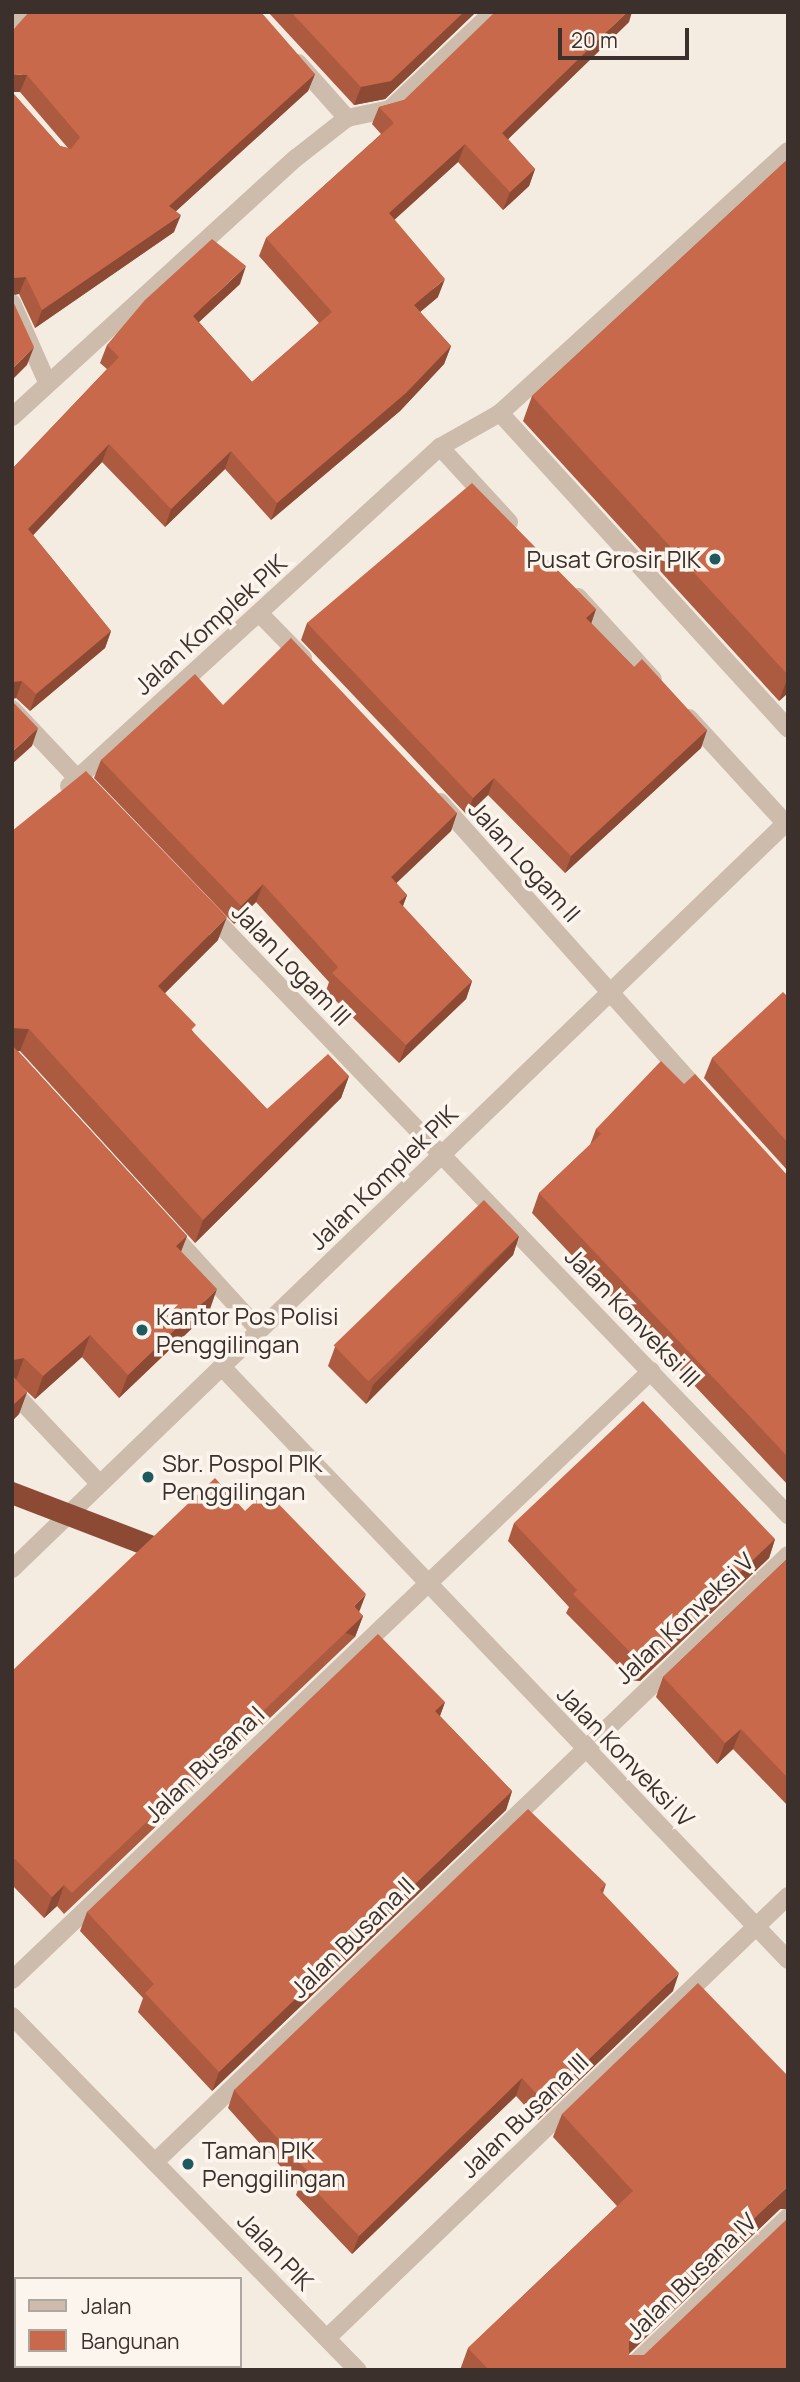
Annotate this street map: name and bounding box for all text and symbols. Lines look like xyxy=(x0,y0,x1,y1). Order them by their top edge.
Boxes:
scale bar xyxy=(562,14,693,58)
text: 20 m xyxy=(571,26,618,54)
place label: Pusat Grosir PIK xyxy=(526,545,701,573)
street label: Jalan Komplek PIK xyxy=(128,548,292,700)
marker: Pusat Grosir PIK xyxy=(707,551,723,567)
street label: Jalan Logam II xyxy=(463,795,587,927)
street label: Jalan Logam III xyxy=(227,897,357,1031)
street label: Jalan Komplek PIK xyxy=(303,1099,463,1255)
street label: Jalan Konveksi III xyxy=(560,1242,706,1392)
place label: Kantor Pos Polisi Penggilingan xyxy=(156,1302,339,1358)
marker: Kantor Pos Polisi Penggilingan xyxy=(134,1322,150,1338)
place label: Sbr. Pospol PIK Penggilingan xyxy=(162,1449,323,1505)
marker: Sbr. Pospol PIK Penggilingan xyxy=(140,1469,156,1485)
street label: Jalan Konveksi V xyxy=(609,1546,759,1690)
street label: Jalan Konveksi IV xyxy=(551,1680,701,1832)
street label: Jalan Busana I xyxy=(138,1700,270,1828)
street label: Jalan Busana II xyxy=(284,1871,420,2003)
street label: Jalan Busana III xyxy=(454,2047,594,2183)
place label: Taman PIK Penggilingan xyxy=(202,2136,346,2192)
marker: Taman PIK Penggilingan xyxy=(180,2156,196,2172)
street label: Jalan PIK xyxy=(232,2206,320,2296)
street label: Jalan Busana IV xyxy=(620,2207,762,2345)
legend xyxy=(14,2277,242,2368)
text: Jalan xyxy=(81,2292,131,2320)
text: Bangunan xyxy=(81,2327,180,2355)

